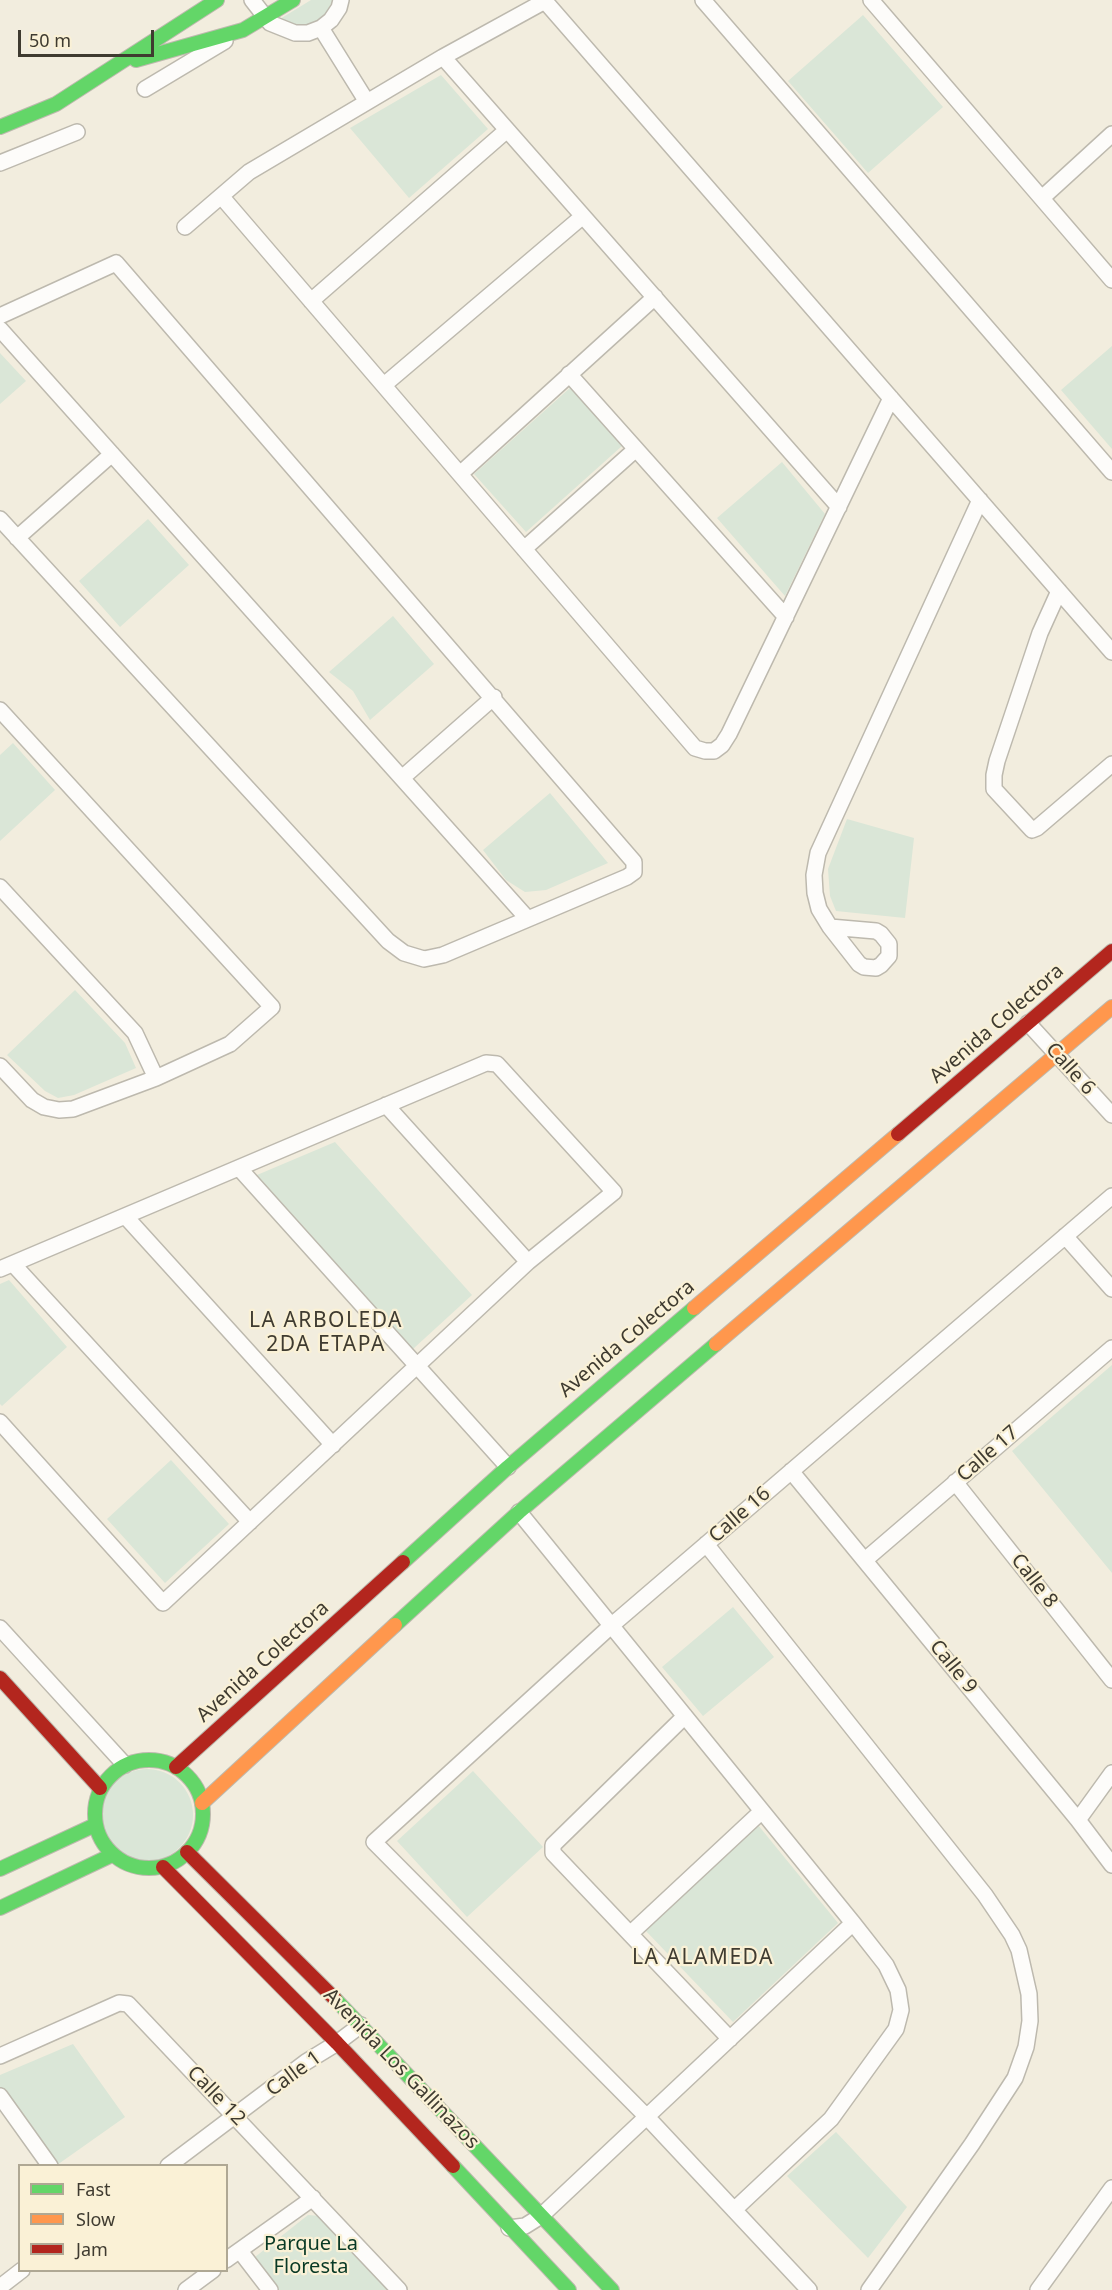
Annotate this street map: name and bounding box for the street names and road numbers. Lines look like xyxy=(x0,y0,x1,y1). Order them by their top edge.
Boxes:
street label: Avenida Colectora xyxy=(925,959,1069,1089)
street label: Calle 6 xyxy=(1040,1038,1100,1100)
street label: Avenida Colectora xyxy=(554,1275,700,1403)
street label: Calle 17 xyxy=(952,1421,1024,1487)
street label: Calle 16 xyxy=(704,1482,776,1548)
street label: Calle 8 xyxy=(1005,1549,1063,1613)
street label: Avenida Colectora xyxy=(192,1596,334,1728)
street label: Calle 9 xyxy=(924,1635,982,1699)
street label: Avenida Los Gallinazos xyxy=(318,1984,484,2154)
street label: Calle 1 xyxy=(262,2046,326,2102)
street label: Calle 12 xyxy=(182,2061,250,2131)

